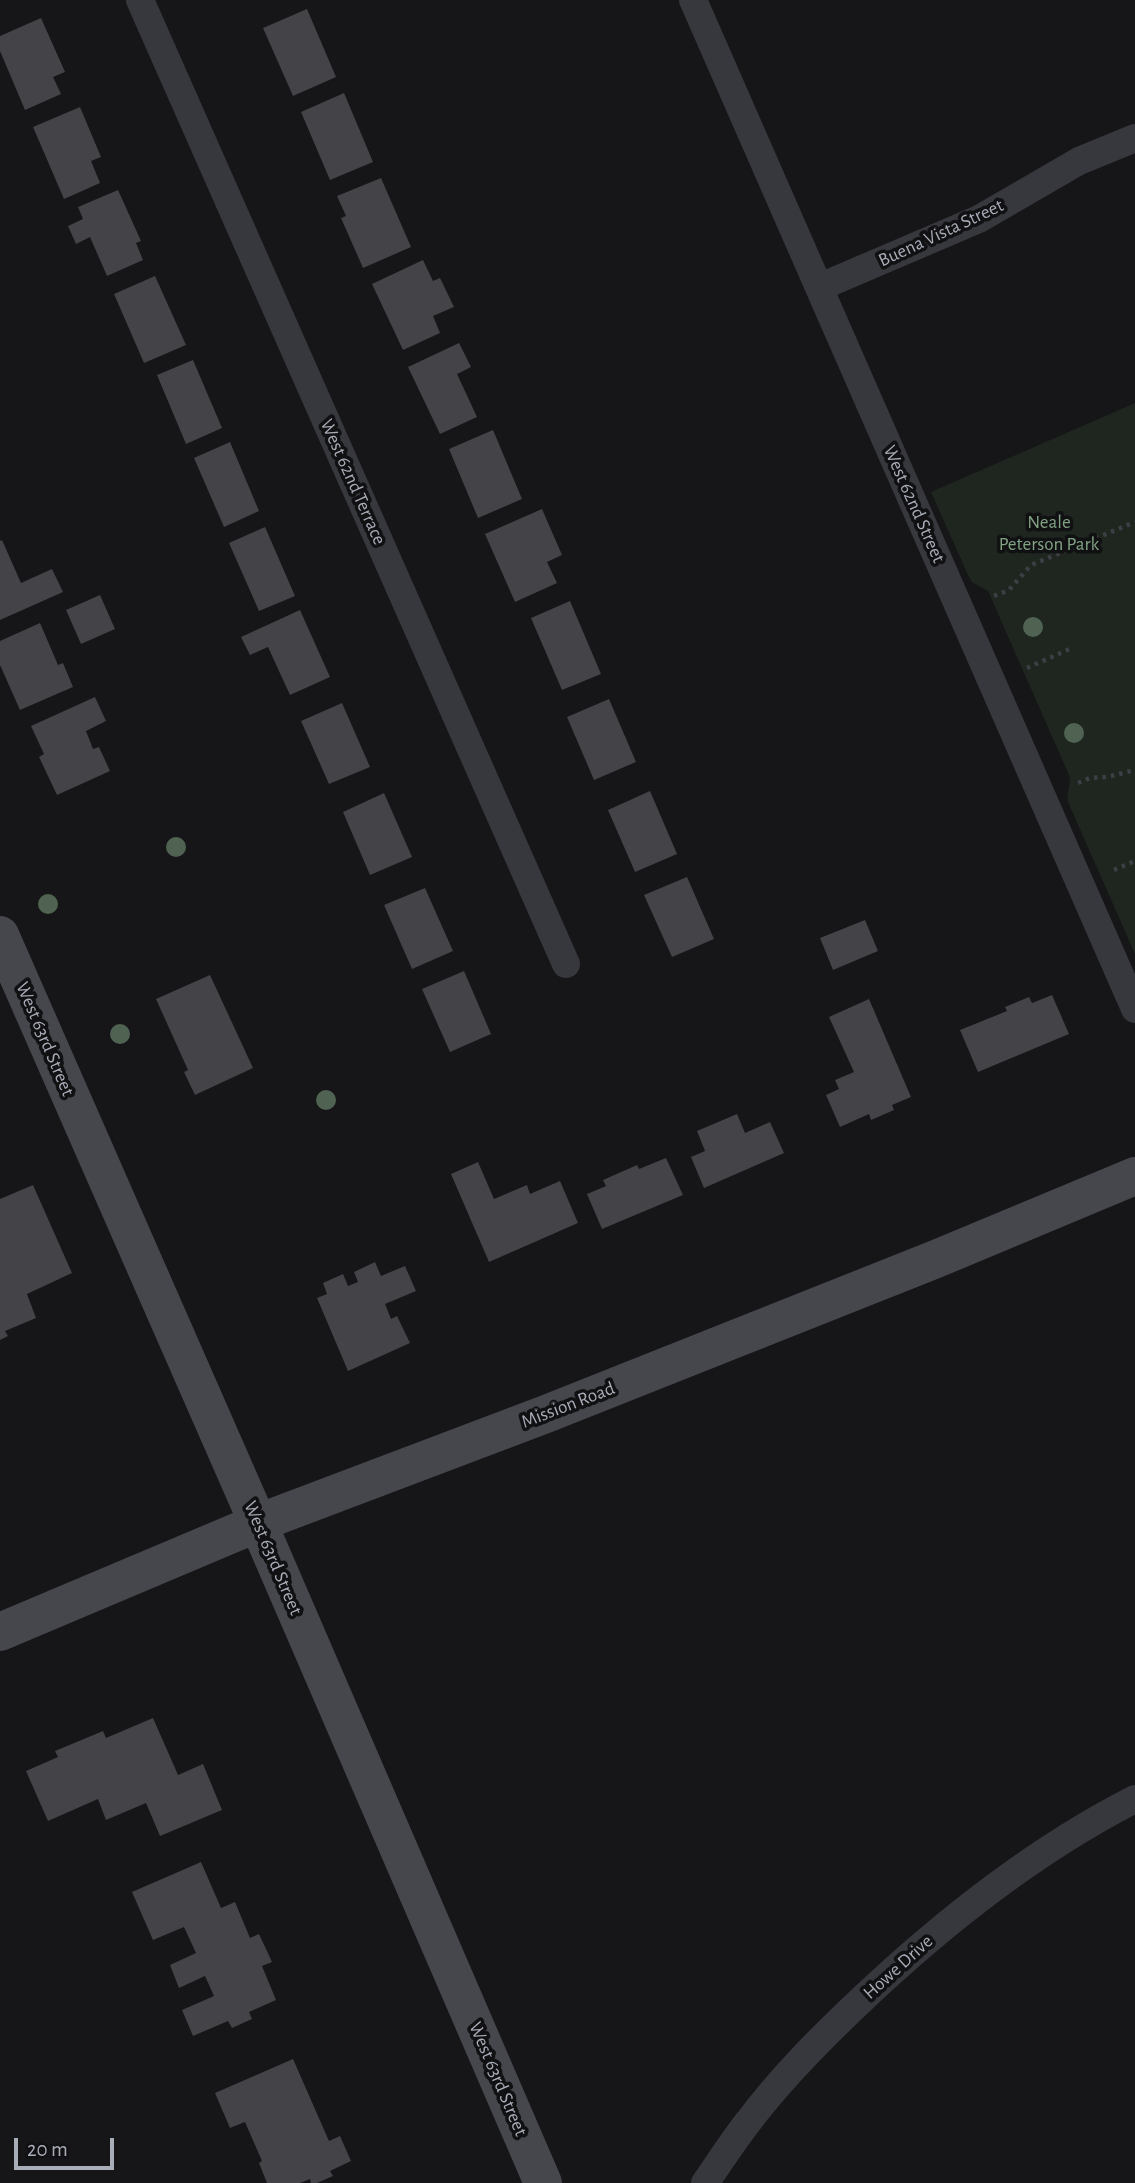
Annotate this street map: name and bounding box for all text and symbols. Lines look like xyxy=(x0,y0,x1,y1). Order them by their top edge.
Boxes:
street label: Buena Vista Street xyxy=(875,194,1007,272)
street label: West 62nd Terrace xyxy=(315,416,391,548)
street label: West 62nd Street xyxy=(878,442,950,566)
park label: Neale Peterson Park xyxy=(999,511,1099,555)
street label: West 63rd Street xyxy=(11,979,79,1099)
street label: Mission Road xyxy=(518,1377,618,1433)
street label: West 63rd Street xyxy=(239,1498,307,1618)
street label: Howe Drive xyxy=(859,1930,937,2004)
street label: West 63rd Street xyxy=(464,2019,532,2139)
scale bar xyxy=(18,2124,117,2168)
text: 20 m xyxy=(27,2139,68,2160)

